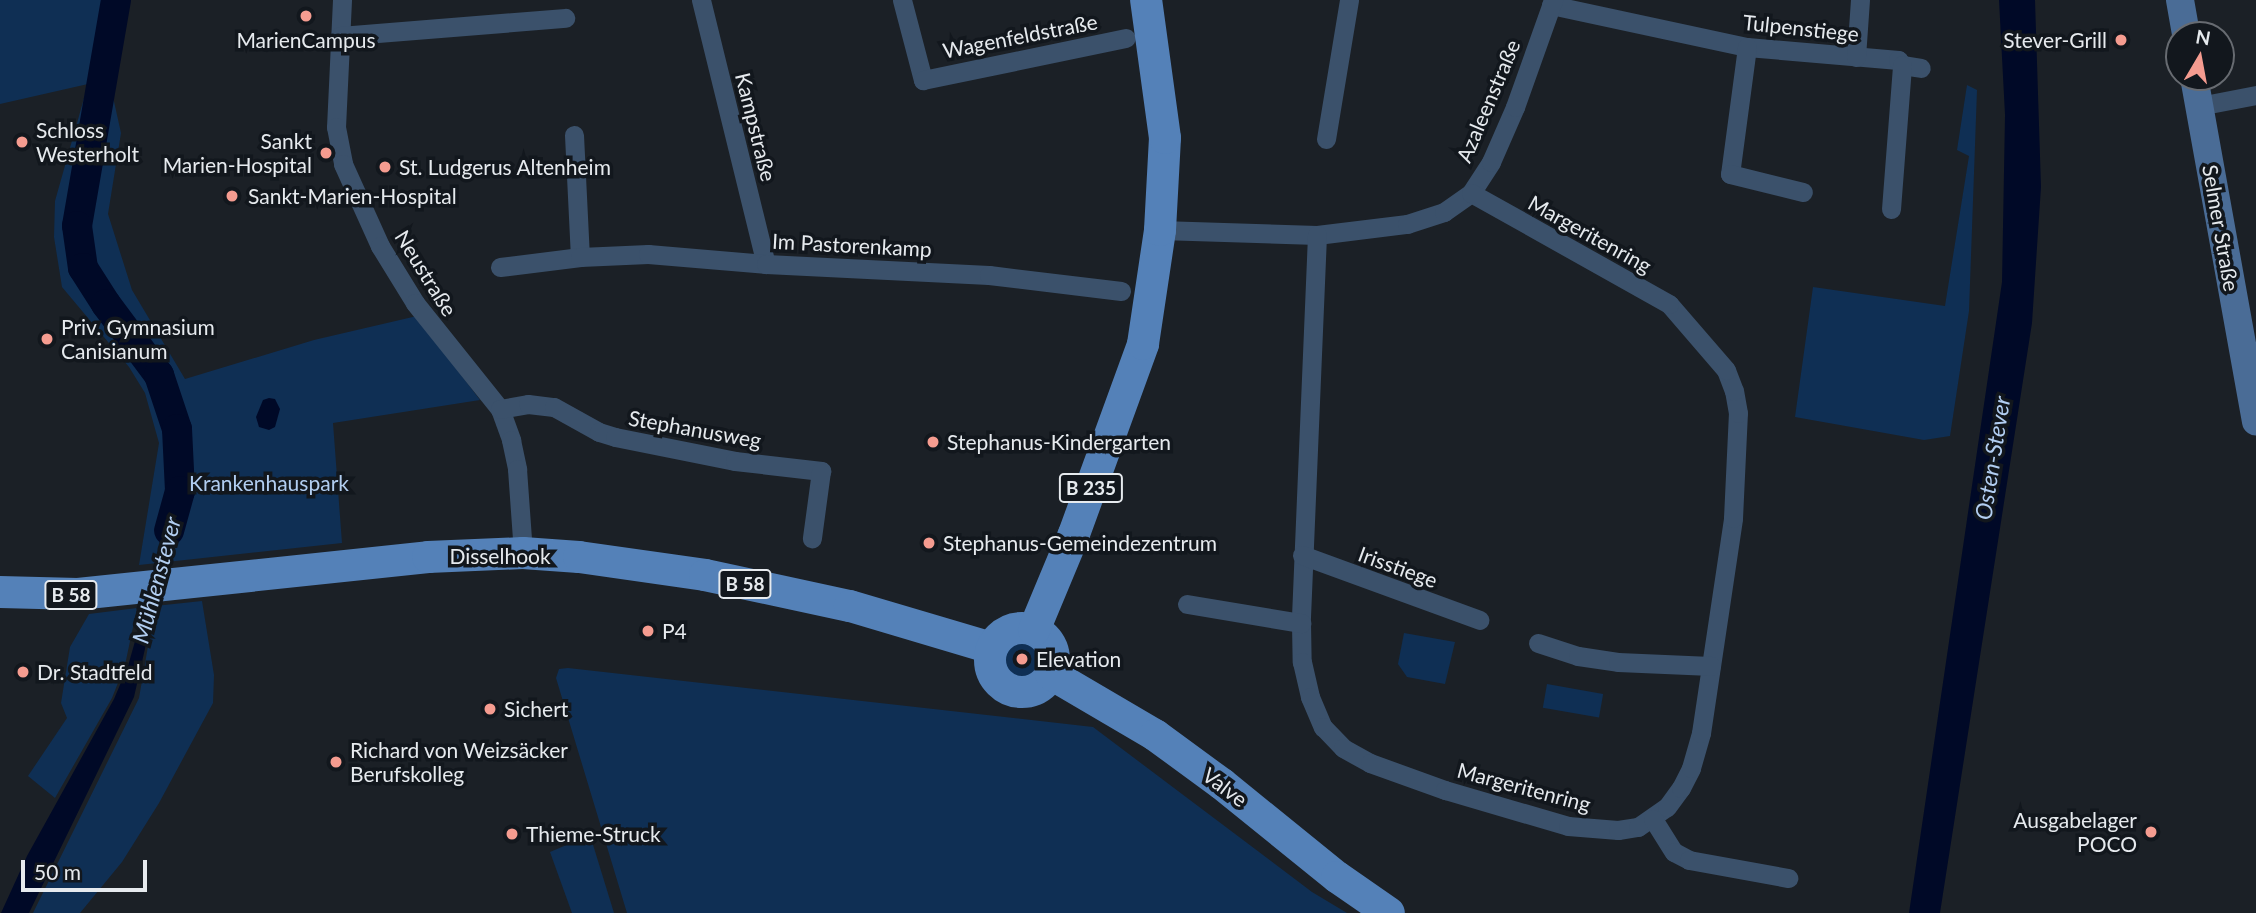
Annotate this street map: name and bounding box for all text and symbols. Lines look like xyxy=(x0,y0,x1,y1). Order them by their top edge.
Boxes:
marker: MarienCampus xyxy=(298,8,314,24)
street label: Wagenfeldstraße xyxy=(941,9,1099,63)
street label: Tulpenstiege xyxy=(1742,9,1860,47)
north arrow xyxy=(2165,21,2235,91)
text: N xyxy=(2194,24,2213,49)
place label: MarienCampus xyxy=(236,27,376,53)
place label: Stever-Grill xyxy=(2003,27,2107,53)
marker: Stever-Grill xyxy=(2113,32,2129,48)
street label: Azaleenstraße xyxy=(1451,36,1525,166)
street label: Kampstraße xyxy=(730,70,782,184)
place label: Schloss Westerholt xyxy=(36,117,139,167)
place label: Sankt Marien-Hospital xyxy=(163,128,312,178)
marker: Schloss Westerholt xyxy=(14,134,30,150)
marker: Sankt Marien-Hospital xyxy=(318,145,334,161)
place label: St. Ludgerus Altenheim xyxy=(399,154,612,180)
marker: St. Ludgerus Altenheim xyxy=(377,159,393,175)
street label: Selmer Straße xyxy=(2197,163,2245,293)
place label: Sankt-Marien-Hospital xyxy=(248,183,457,209)
marker: Sankt-Marien-Hospital xyxy=(222,186,242,206)
street label: Margeritenring xyxy=(1524,190,1656,278)
street label: Neustraße xyxy=(390,225,462,321)
street label: Im Pastorenkamp xyxy=(772,228,932,262)
place label: Priv. Gymnasium Canisianum xyxy=(61,314,215,364)
marker: Priv. Gymnasium Canisianum xyxy=(39,331,55,347)
water label: Osten-Stever xyxy=(1969,394,2015,522)
street label: Stephanusweg xyxy=(627,405,763,453)
place label: Stephanus-Kindergarten xyxy=(947,429,1171,455)
marker: Stephanus-Kindergarten xyxy=(925,434,941,450)
park label: Krankenhauspark xyxy=(189,470,349,496)
road number: B 235 xyxy=(1058,472,1124,503)
water label: Mühlenstever xyxy=(126,514,186,646)
place label: Stephanus-Gemeindezentrum xyxy=(943,530,1217,556)
marker: Stephanus-Gemeindezentrum xyxy=(921,535,937,551)
street label: Irisstiege xyxy=(1355,541,1441,593)
street label: Disselhook xyxy=(449,543,551,569)
road number: B 58 xyxy=(717,568,773,600)
road number: B 58 xyxy=(43,580,99,610)
place label: P4 xyxy=(662,618,687,644)
marker: P4 xyxy=(640,623,656,639)
place label: Elevation xyxy=(1036,646,1121,672)
marker: Elevation xyxy=(1014,651,1030,667)
place label: Dr. Stadtfeld xyxy=(37,659,152,685)
marker: Dr. Stadtfeld xyxy=(15,664,31,680)
place label: Sichert xyxy=(504,696,568,722)
marker: Sichert xyxy=(482,701,498,717)
place label: Richard von Weizsäcker Berufskolleg xyxy=(350,737,569,787)
marker: Richard von Weizsäcker Berufskolleg xyxy=(328,754,344,770)
street label: Margeritenring xyxy=(1455,757,1593,817)
street label: Valve xyxy=(1198,762,1252,812)
place label: Ausgabelager POCO xyxy=(2013,807,2137,857)
place label: Thieme-Struck xyxy=(526,821,661,847)
marker: Ausgabelager POCO xyxy=(2143,824,2159,840)
marker: Thieme-Struck xyxy=(504,826,520,842)
scale bar xyxy=(24,846,150,890)
text: 50 m xyxy=(34,859,81,884)

